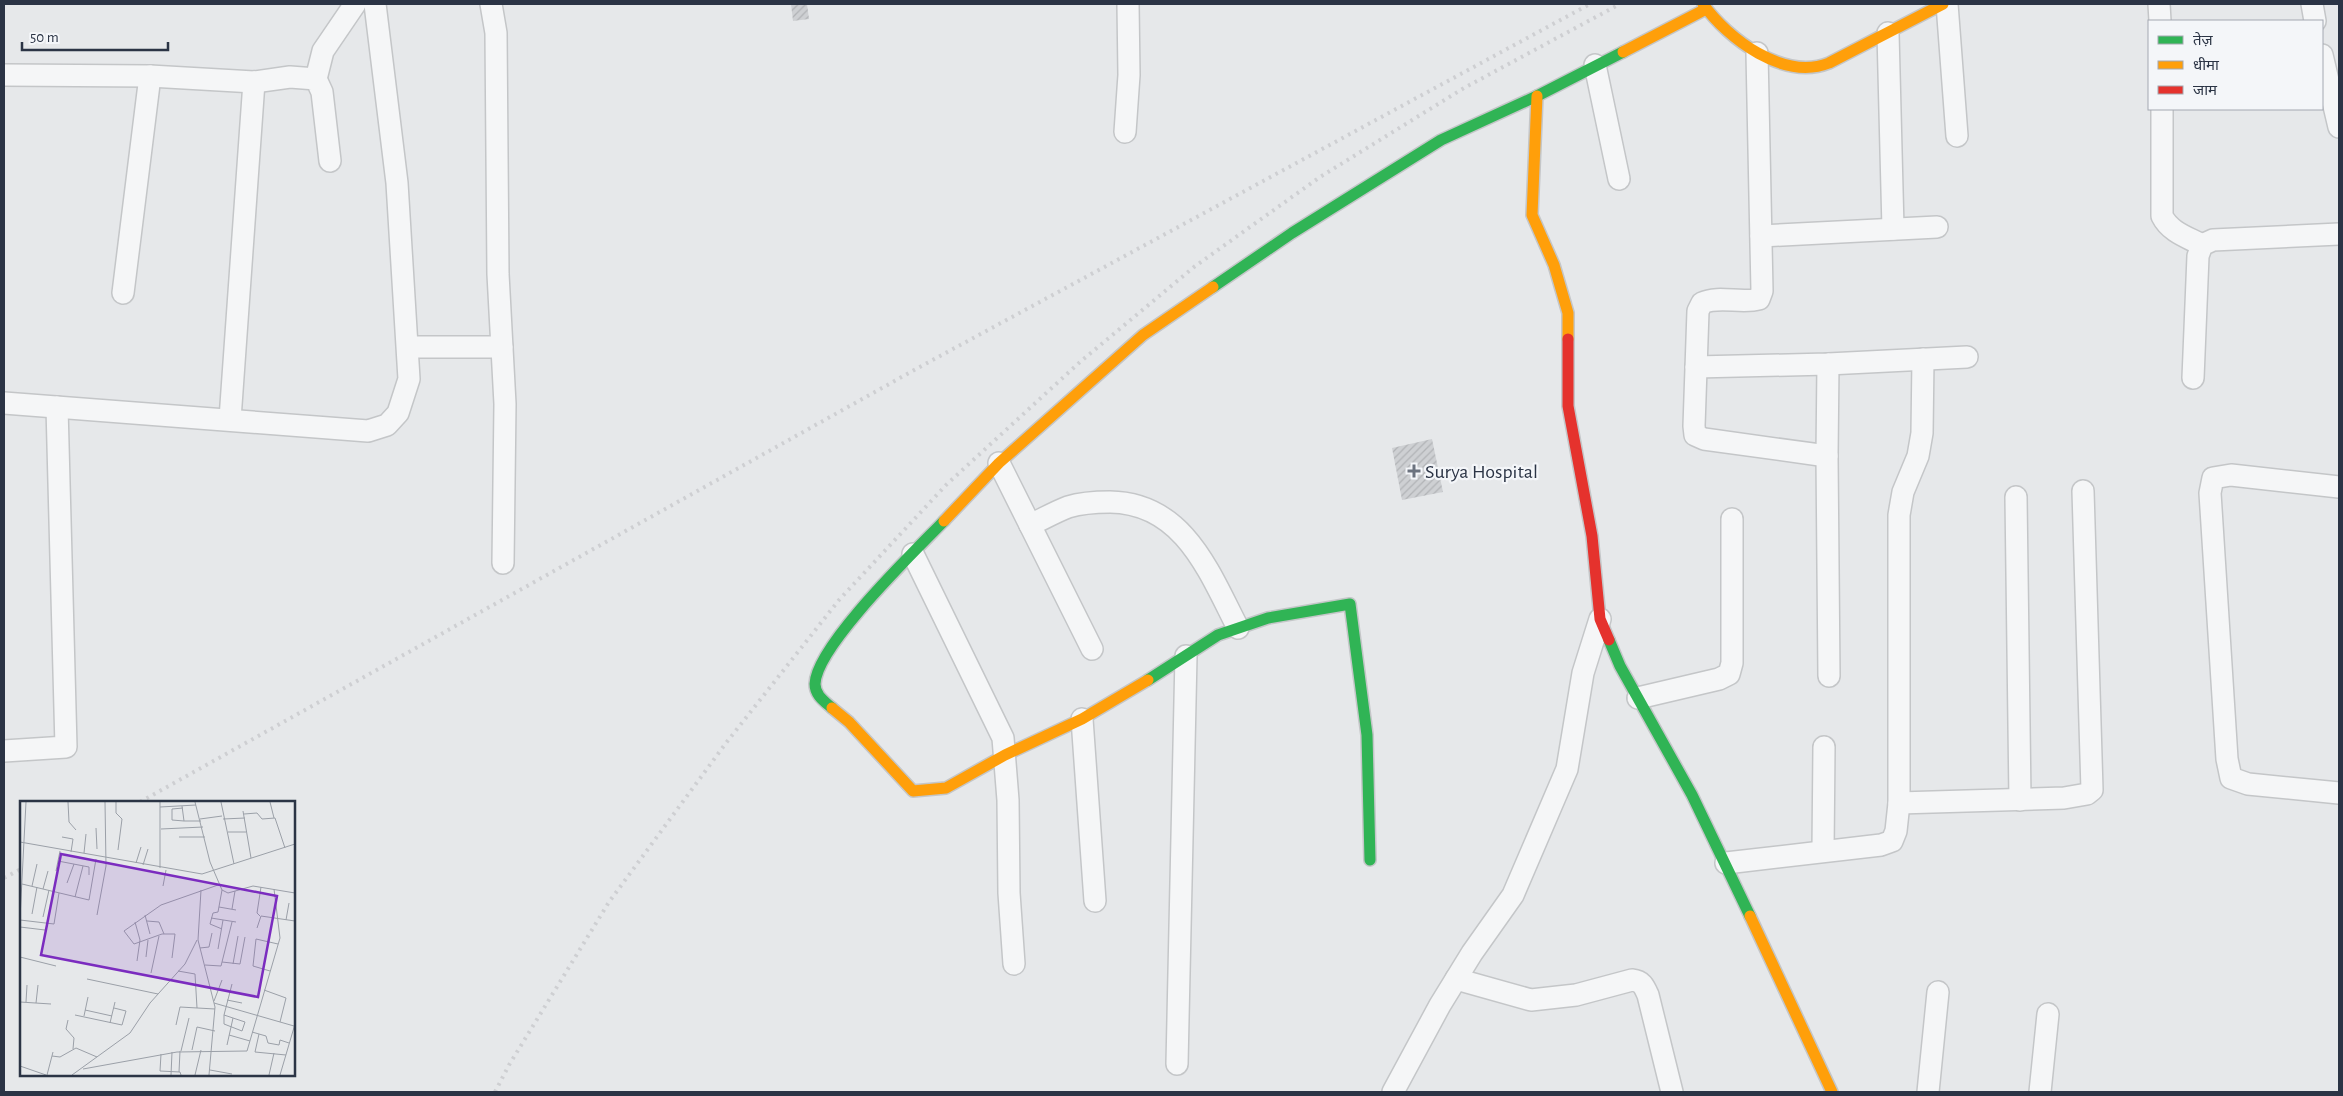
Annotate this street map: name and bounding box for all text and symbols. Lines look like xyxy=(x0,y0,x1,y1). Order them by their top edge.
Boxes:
scale bar xyxy=(22,20,169,52)
legend xyxy=(2148,20,2323,110)
text: 50 m xyxy=(30,30,59,45)
text: तेज़ xyxy=(2193,31,2214,48)
text: धीमा xyxy=(2193,57,2220,73)
text: जाम xyxy=(2193,83,2218,98)
place label: Surya Hospital xyxy=(1425,462,1538,482)
marker: Surya Hospital xyxy=(1407,464,1421,478)
inset map xyxy=(20,801,295,1076)

